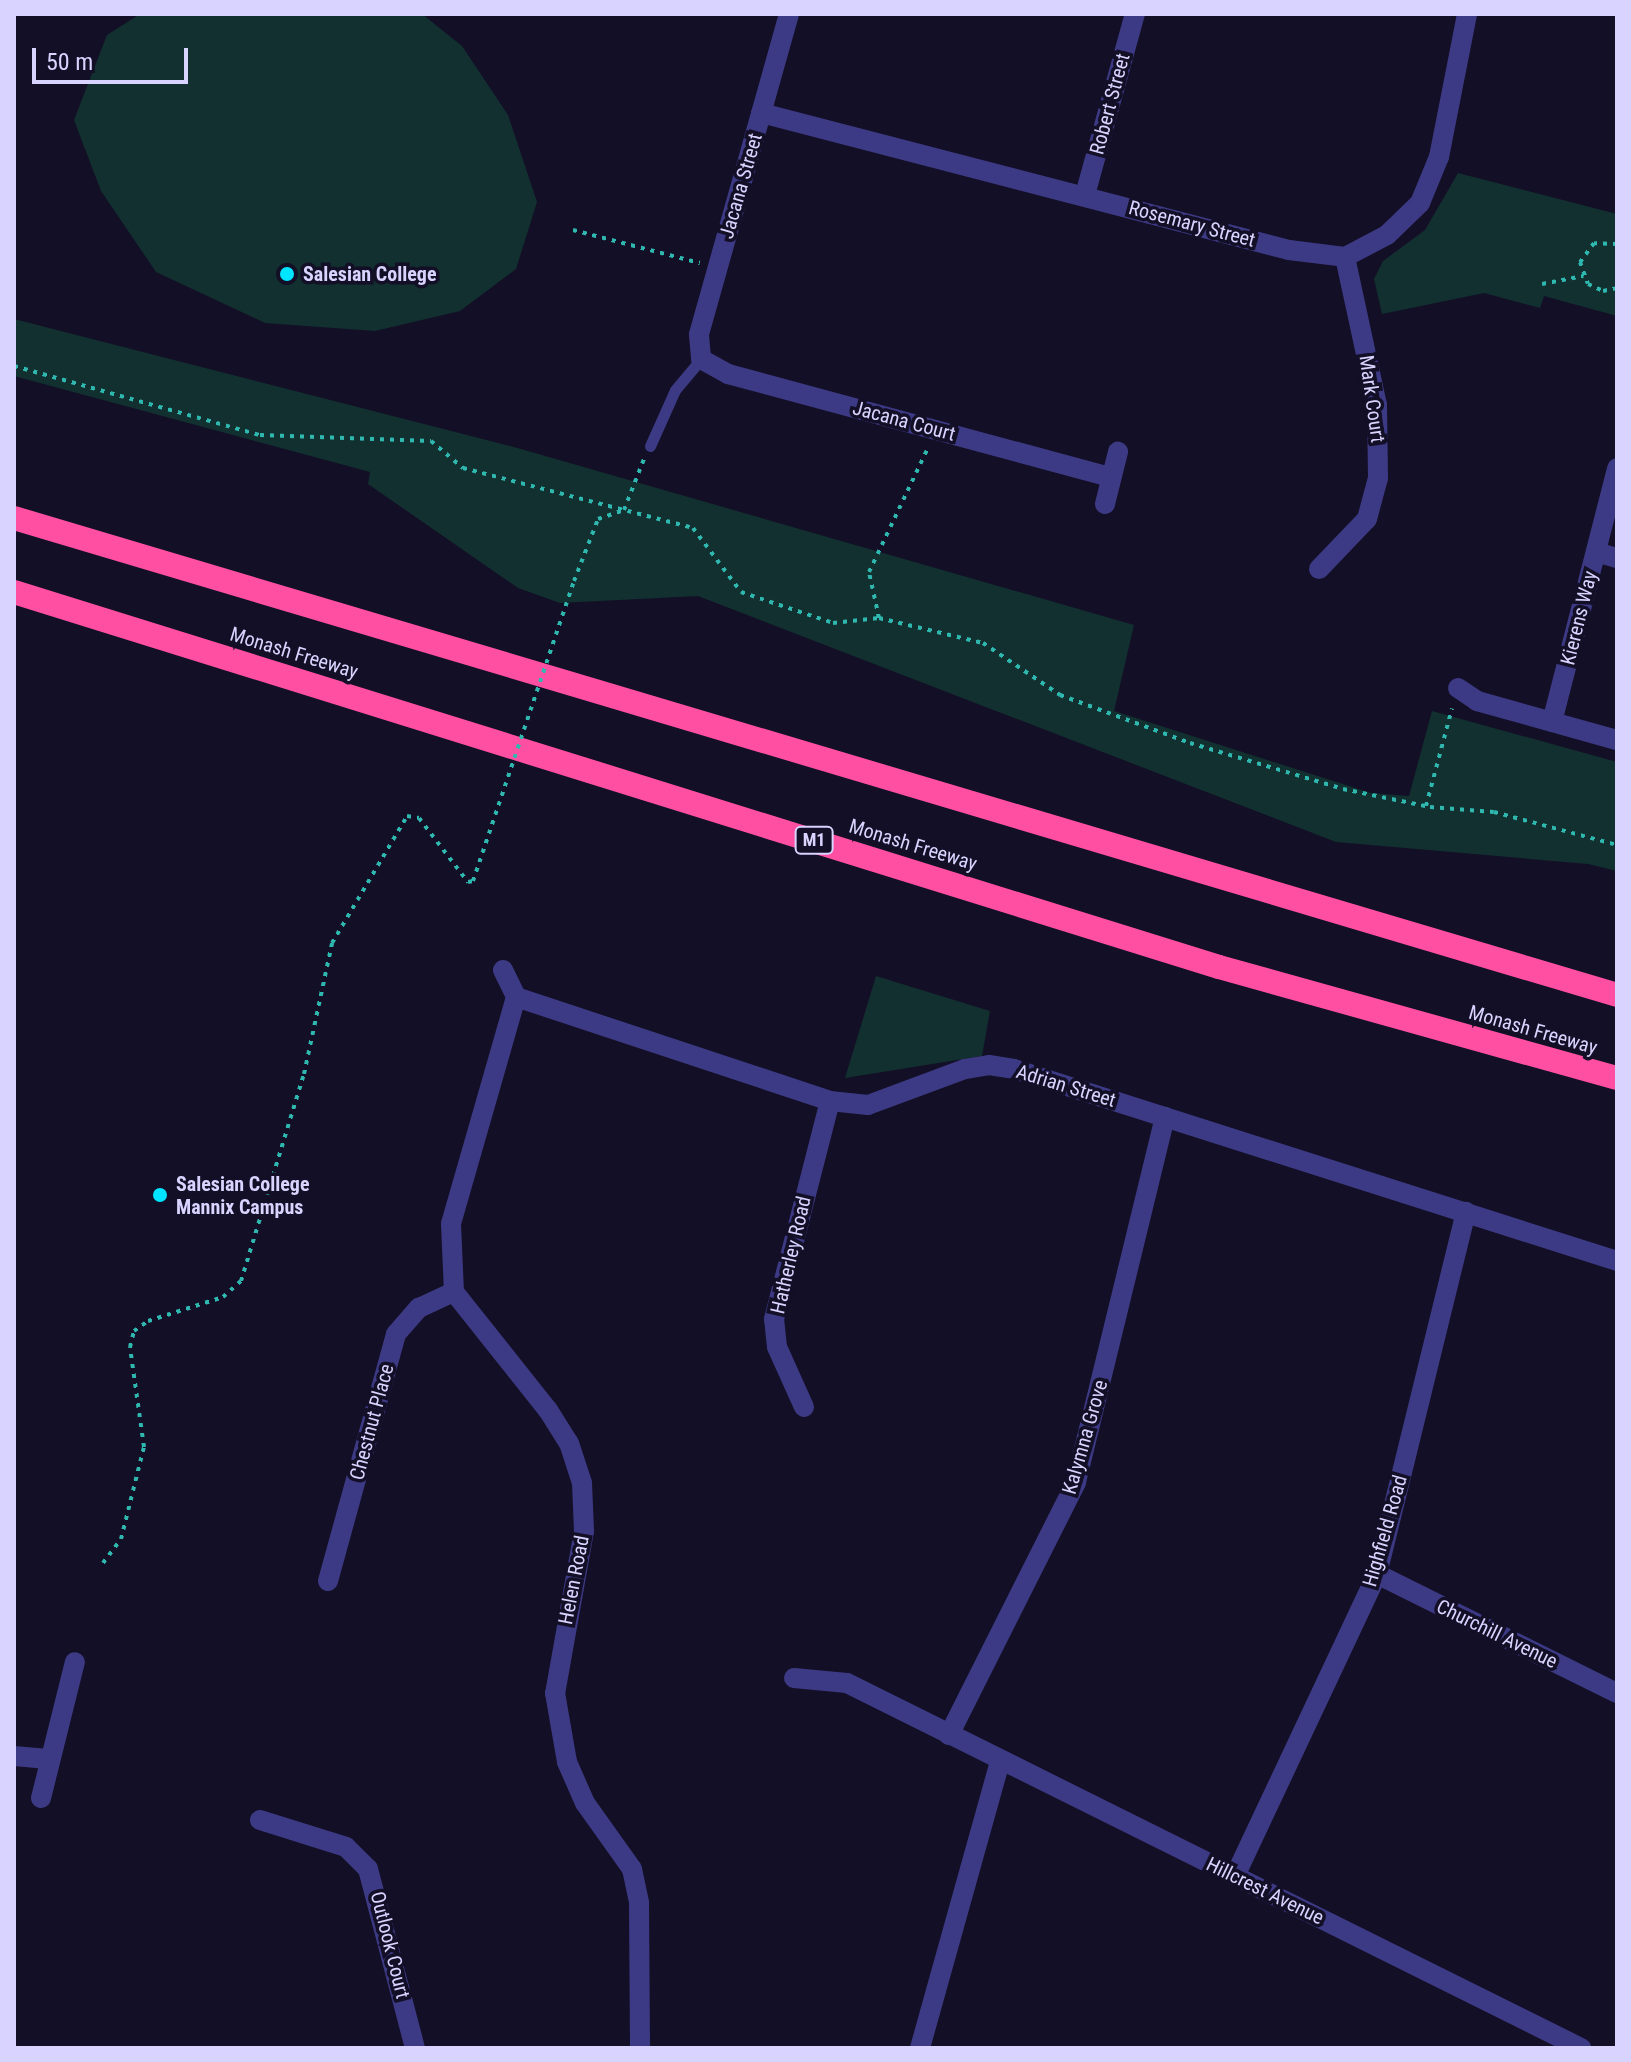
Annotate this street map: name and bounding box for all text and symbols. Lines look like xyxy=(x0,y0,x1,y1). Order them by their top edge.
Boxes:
scale bar xyxy=(36,32,192,82)
text: 50 m xyxy=(46,48,93,76)
street label: Robert Street xyxy=(1085,51,1135,157)
street label: Jacana Street xyxy=(714,130,768,242)
street label: Rosemary Street xyxy=(1126,196,1258,252)
place label: Salesian College xyxy=(303,262,436,286)
marker: Salesian College xyxy=(278,265,296,283)
street label: Mark Court xyxy=(1354,354,1390,444)
street label: Jacana Court xyxy=(850,396,958,446)
street label: Kierens Way xyxy=(1556,568,1602,668)
street label: Monash Freeway xyxy=(227,622,361,684)
street label: Monash Freeway xyxy=(846,814,980,876)
road number: M1 xyxy=(794,826,834,854)
street label: Monash Freeway xyxy=(1466,1000,1600,1060)
street label: Adrian Street xyxy=(1013,1059,1119,1113)
place label: Salesian College Mannix Campus xyxy=(176,1172,309,1219)
marker: Salesian College Mannix Campus xyxy=(151,1186,169,1204)
street label: Hatherley Road xyxy=(766,1194,816,1316)
street label: Chestnut Place xyxy=(345,1361,399,1483)
street label: Kalymna Grove xyxy=(1057,1377,1113,1497)
street label: Highfield Road xyxy=(1358,1472,1412,1590)
street label: Helen Road xyxy=(554,1533,594,1627)
street label: Churchill Avenue xyxy=(1433,1594,1561,1674)
street label: Hillcrest Avenue xyxy=(1202,1852,1328,1930)
street label: Outlook Court xyxy=(365,1889,415,2001)

